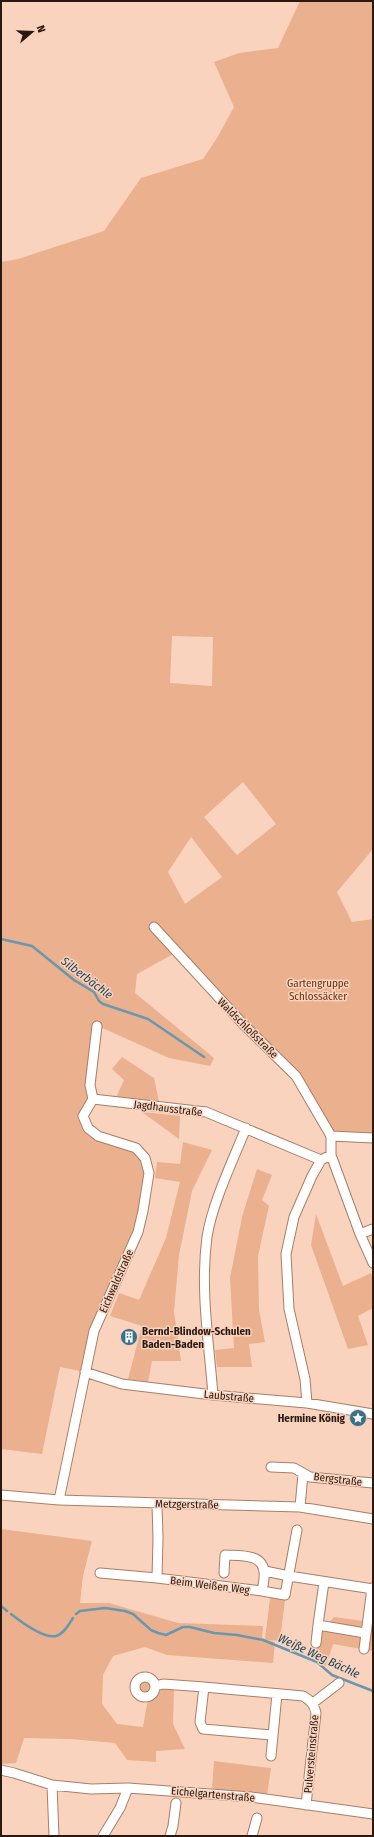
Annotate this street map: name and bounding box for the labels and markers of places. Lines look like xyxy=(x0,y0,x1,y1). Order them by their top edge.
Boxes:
place label: Bernd-Blindow-Schulen Baden-Baden xyxy=(142,1325,251,1351)
building icon: Bernd-Blindow-Schulen Baden-Baden xyxy=(119,1327,139,1347)
place icon: Hermine König xyxy=(348,1408,368,1428)
place label: Hermine König xyxy=(278,1412,346,1425)

